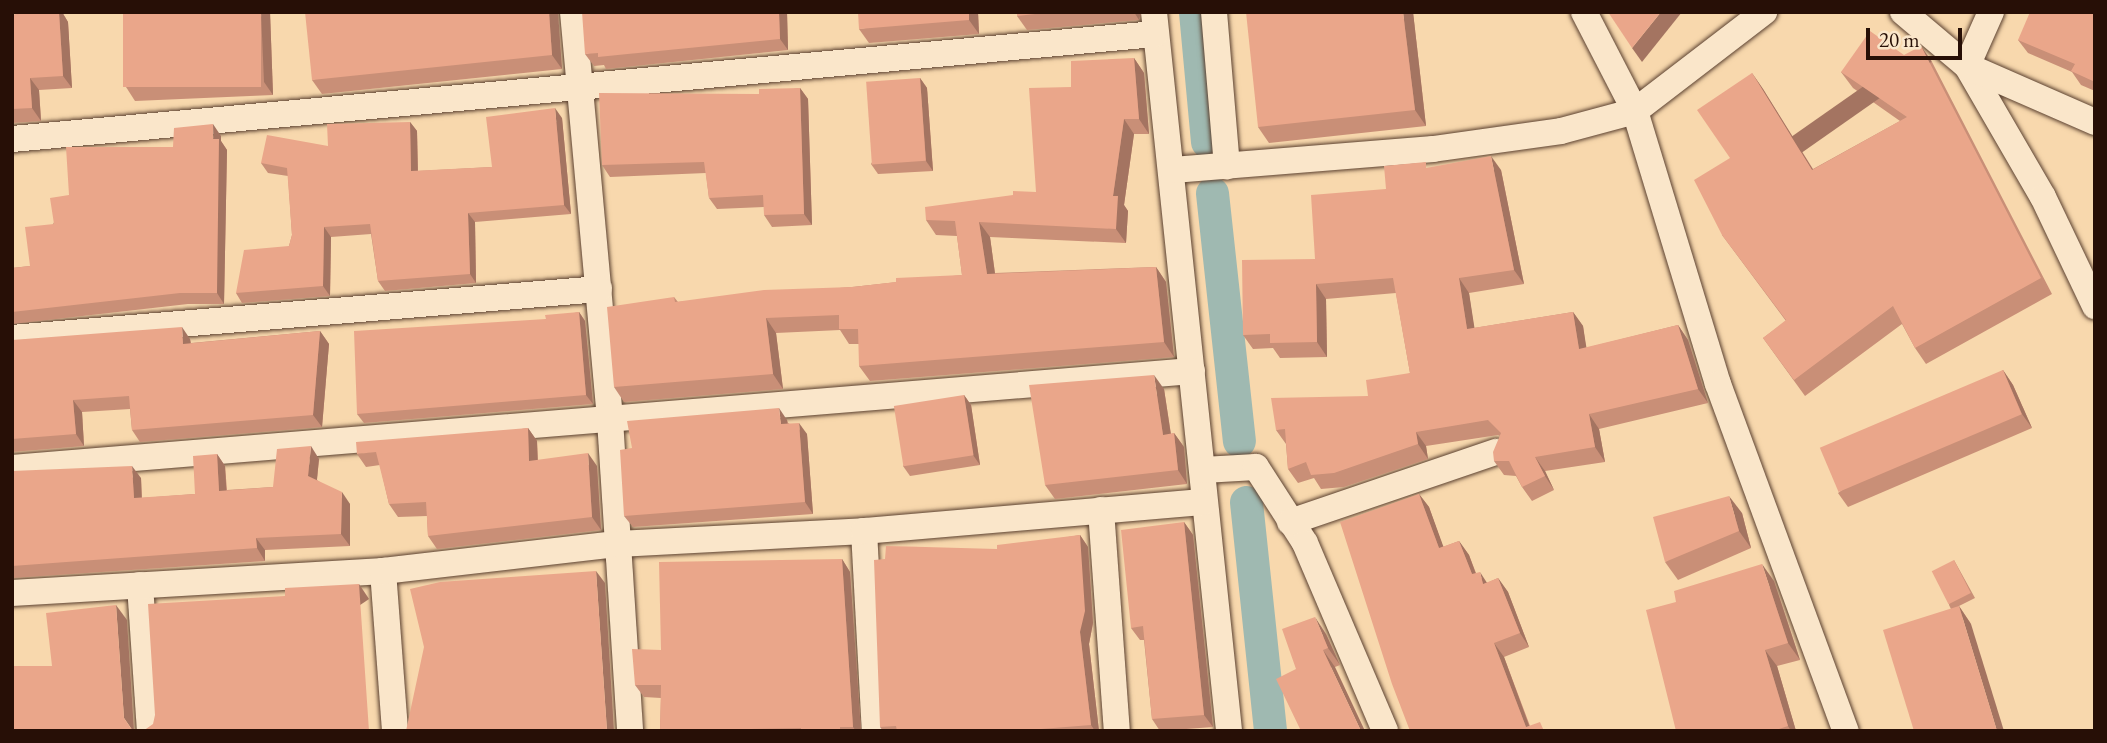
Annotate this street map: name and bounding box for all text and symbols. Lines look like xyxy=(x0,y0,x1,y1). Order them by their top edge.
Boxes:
scale bar xyxy=(1869,14,1965,58)
text: 20 m xyxy=(1879,26,1920,53)

